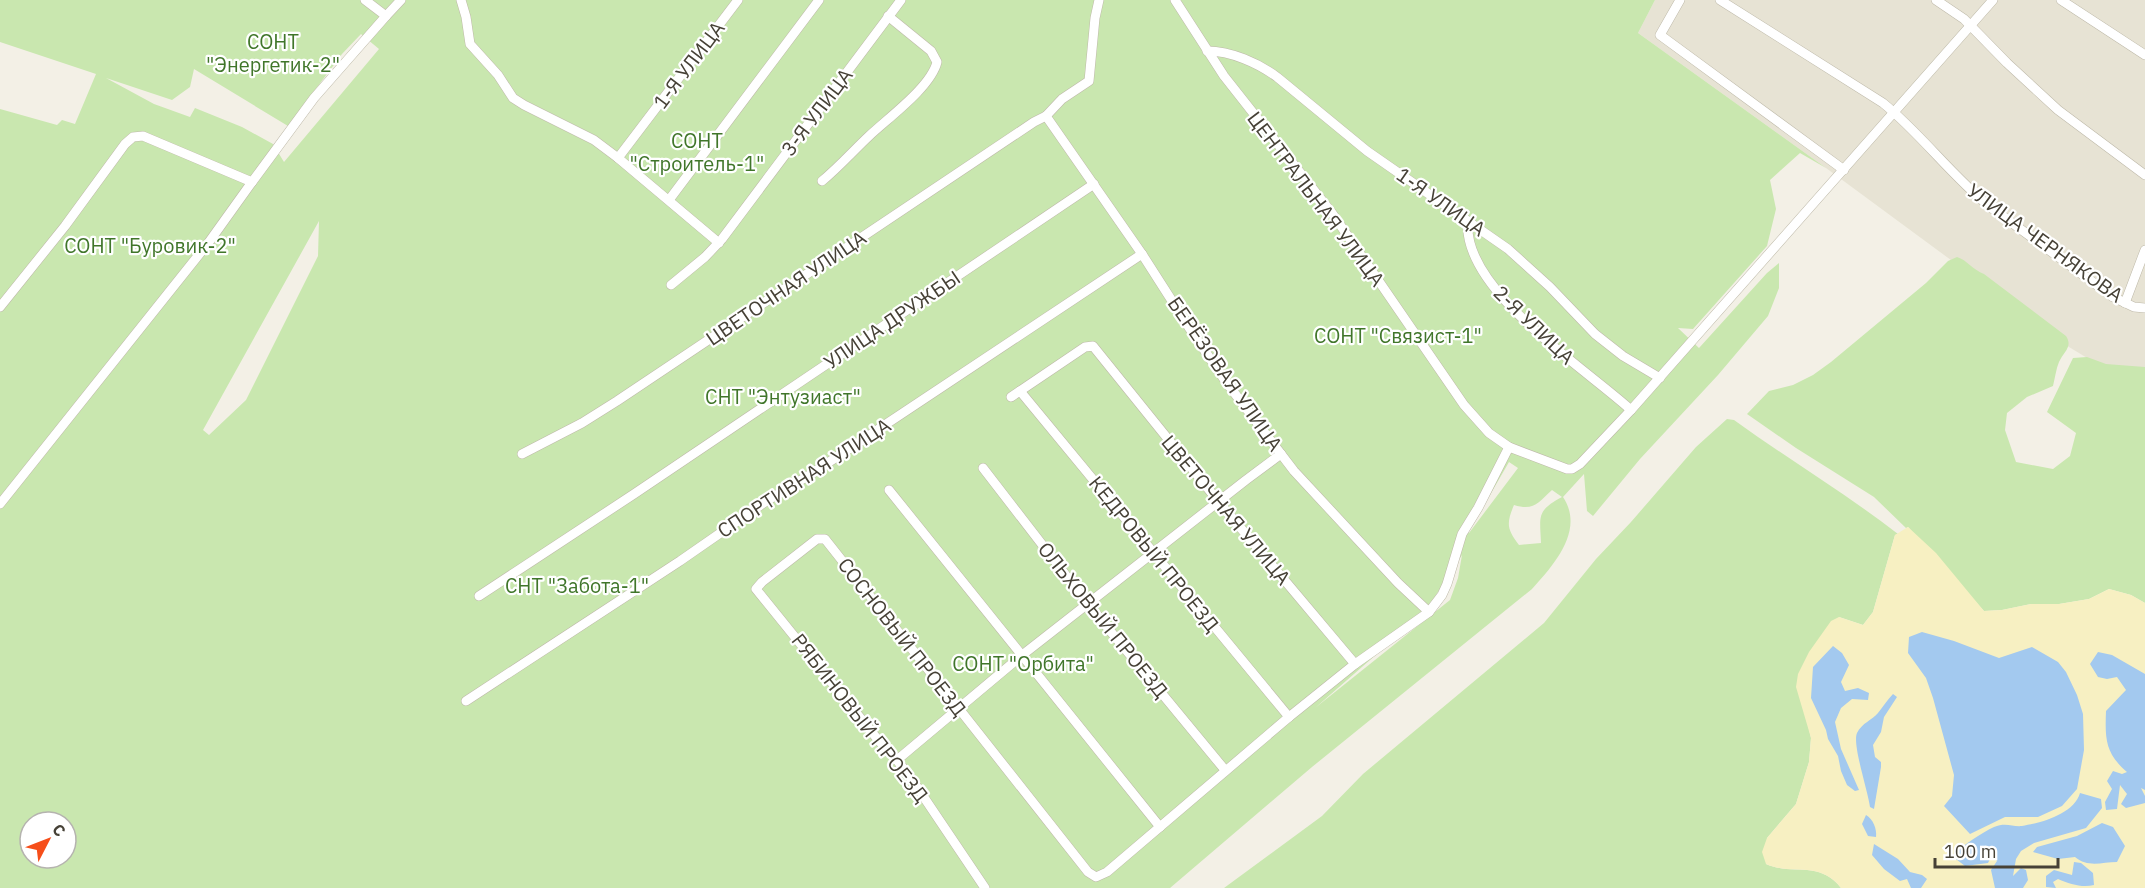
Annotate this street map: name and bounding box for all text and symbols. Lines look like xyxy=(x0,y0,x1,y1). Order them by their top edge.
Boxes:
street label: 1-Я УЛИЦА xyxy=(647,15,731,114)
park label: СОНТ "Энергетик-2" xyxy=(206,28,340,78)
street label: 3-Я УЛИЦА xyxy=(775,62,859,161)
street label: ЦЕНТРАЛЬНАЯ УЛИЦА xyxy=(1242,106,1391,292)
park label: СОНТ "Строитель-1" xyxy=(630,127,764,177)
street label: 1-Я УЛИЦА xyxy=(1391,161,1491,242)
street label: УЛИЦА ЧЕРНЯКОВА xyxy=(1962,177,2129,309)
street label: ЦВЕТОЧНАЯ УЛИЦА xyxy=(700,224,871,351)
park label: СОНТ "Буровик-2" xyxy=(64,232,236,259)
street label: УЛИЦА ДРУЖБЫ xyxy=(818,264,965,375)
street label: 2-Я УЛИЦА xyxy=(1488,279,1581,370)
street label: БЕРЁЗОВАЯ УЛИЦА xyxy=(1162,291,1289,457)
park label: СОНТ "Связист-1" xyxy=(1314,322,1482,349)
park label: СНТ "Энтузиаст" xyxy=(705,383,861,410)
street label: СПОРТИВНАЯ УЛИЦА xyxy=(712,411,896,544)
street label: ЦВЕТОЧНАЯ УЛИЦА xyxy=(1156,429,1297,591)
street label: КЕДРОВЫЙ ПРОЕЗД xyxy=(1083,470,1226,637)
street label: ОЛЬХОВЫЙ ПРОЕЗД xyxy=(1032,536,1175,703)
street label: СОСНОВЫЙ ПРОЕЗД xyxy=(832,552,973,722)
park label: СНТ "Забота-1" xyxy=(505,572,649,599)
street label: РЯБИНОВЫЙ ПРОЕЗД xyxy=(786,628,935,808)
park label: СОНТ "Орбита" xyxy=(952,650,1094,677)
north arrow xyxy=(18,810,78,870)
text: С xyxy=(48,819,70,841)
scale bar xyxy=(1935,831,2058,869)
text: 100 m xyxy=(1944,840,1996,863)

